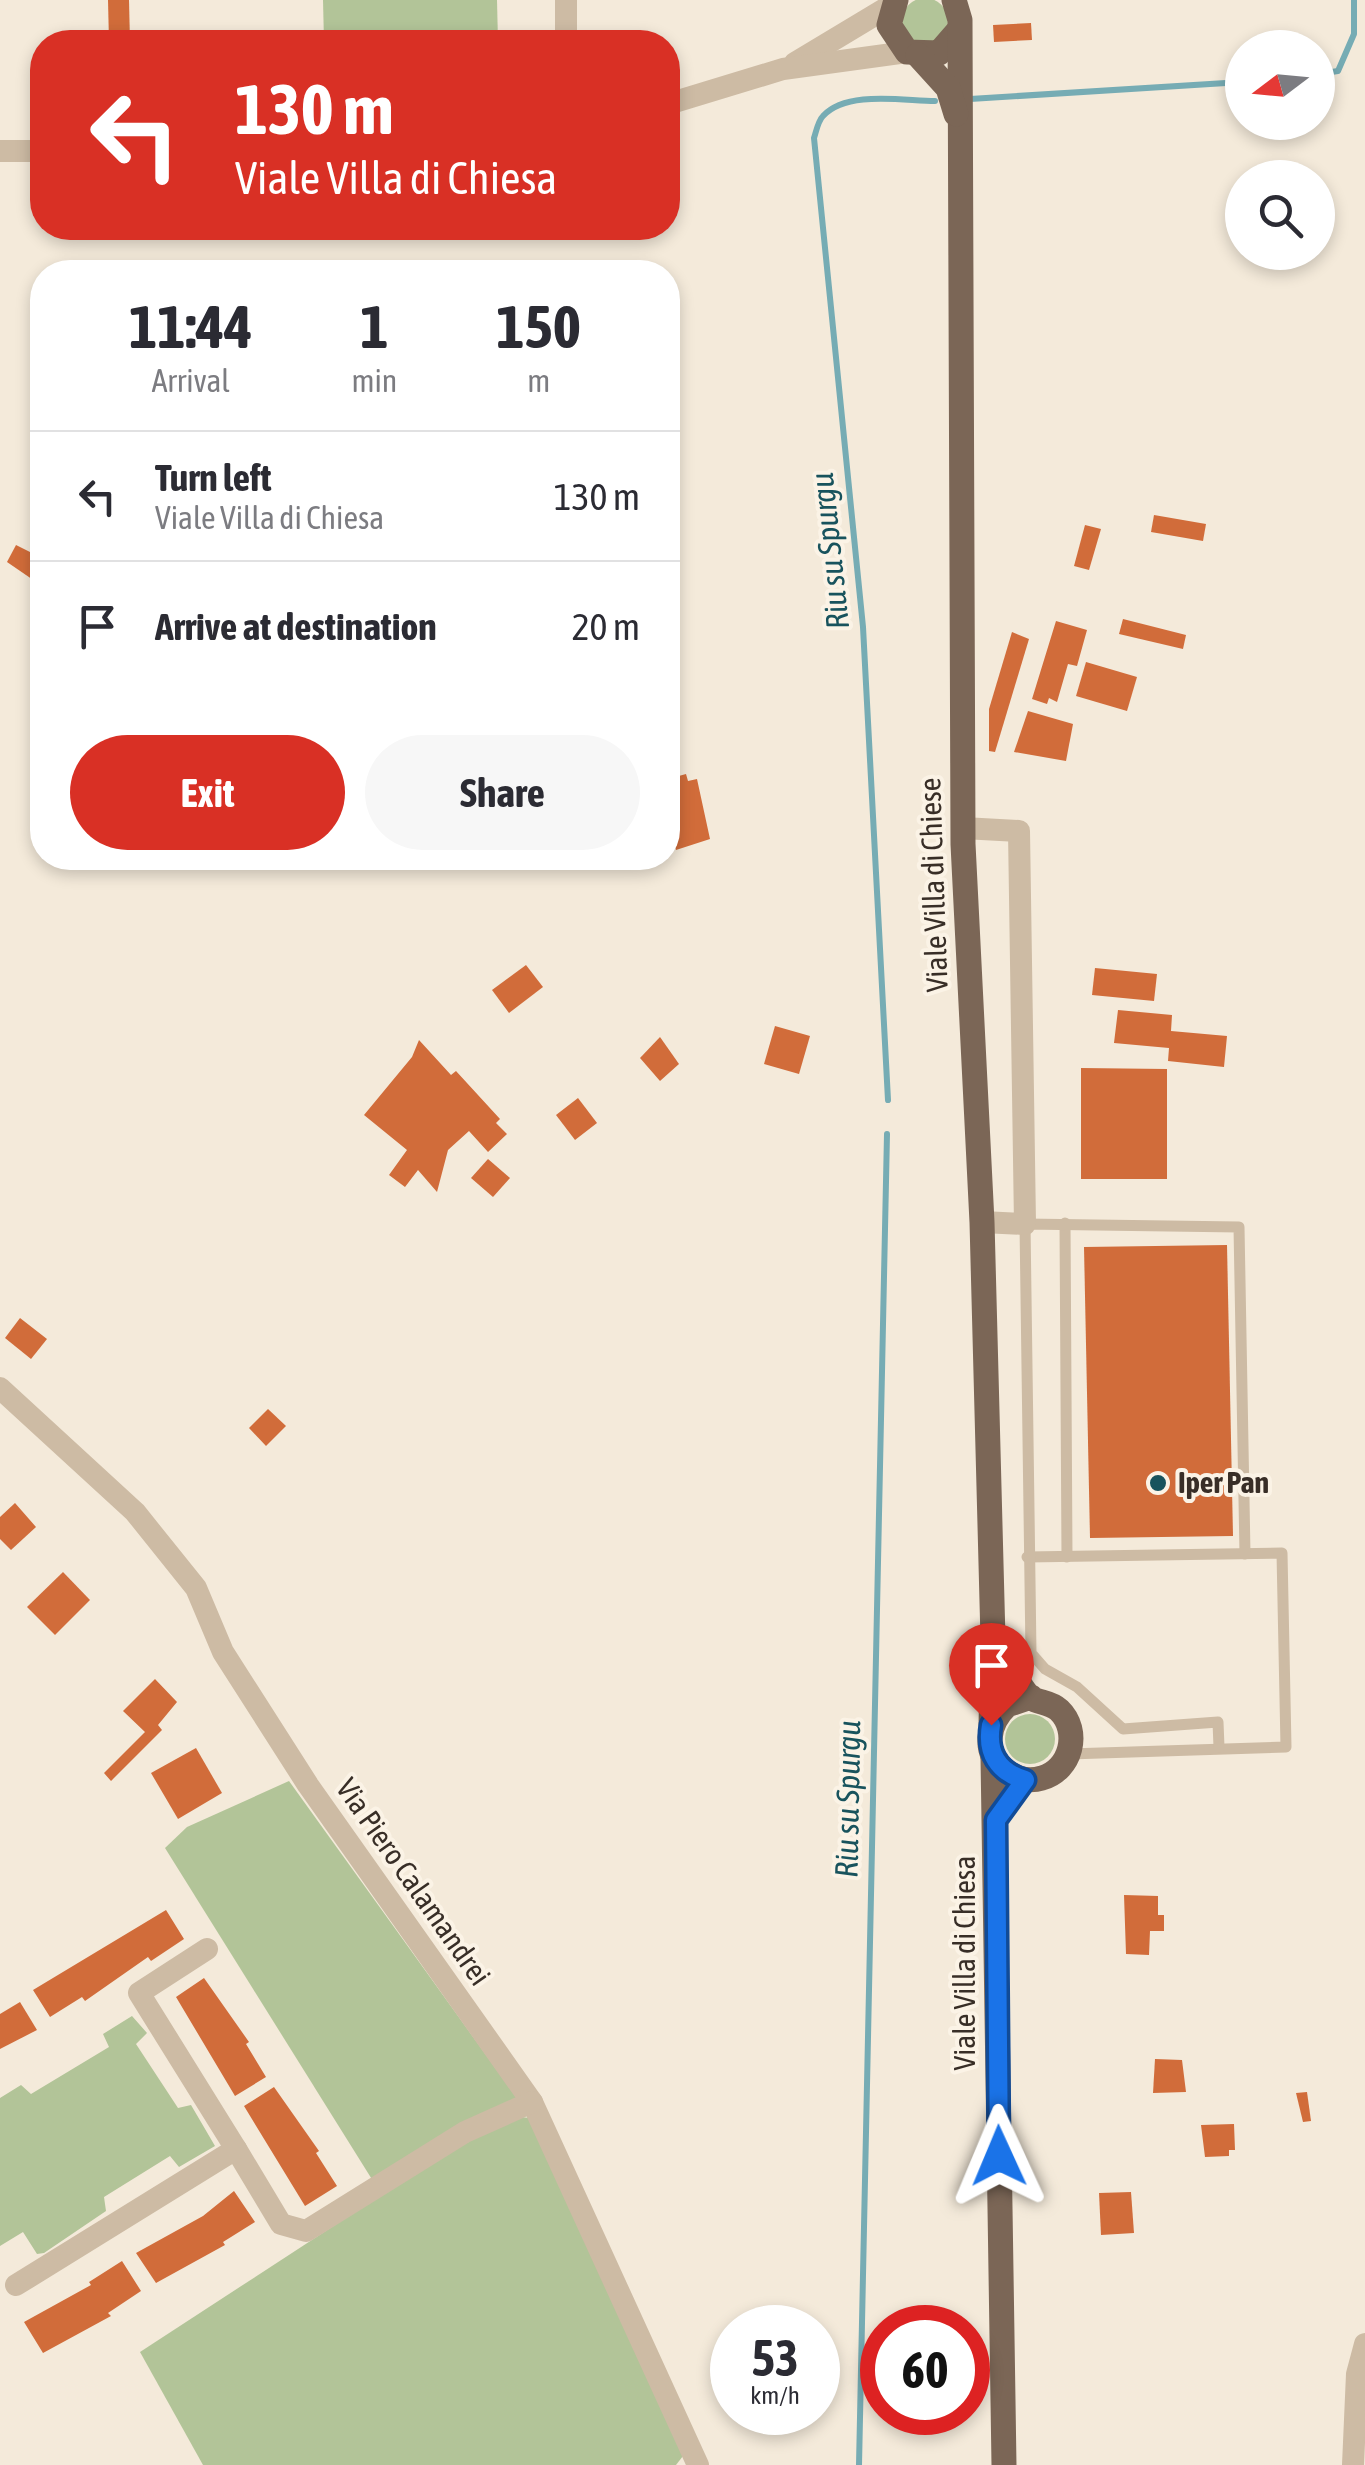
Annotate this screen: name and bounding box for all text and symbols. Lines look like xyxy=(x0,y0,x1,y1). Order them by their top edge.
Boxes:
north arrow xyxy=(1225,30,1335,140)
map controls xyxy=(1225,30,1335,270)
text: 130 m xyxy=(235,69,394,149)
icon: left xyxy=(70,70,200,200)
text: Viale Villa di Chiesa xyxy=(235,152,557,204)
button: search xyxy=(1225,160,1335,270)
text: 11:44 xyxy=(129,292,252,361)
text: 1 xyxy=(360,292,389,361)
text: 150 xyxy=(496,292,581,361)
text: Arrival xyxy=(152,362,230,399)
text: min xyxy=(351,362,397,399)
text: m xyxy=(527,362,550,399)
text: Turn left xyxy=(155,456,271,499)
icon: left xyxy=(70,469,125,524)
water label: Riu su Spurgu xyxy=(803,471,856,631)
text: 130 m xyxy=(554,475,640,518)
text: Viale Villa di Chiesa xyxy=(155,499,384,536)
icon: arrive xyxy=(70,599,125,654)
text: Arrive at destination xyxy=(155,605,437,648)
text: 20 m xyxy=(572,605,640,648)
button: Exit xyxy=(70,735,345,850)
button: Share xyxy=(365,735,640,850)
street label: Viale Villa di Chiese xyxy=(912,777,954,993)
place label: Iper Pan xyxy=(1178,1465,1269,1499)
marker: Iper Pan xyxy=(1147,1472,1169,1494)
pin xyxy=(949,1623,1034,1726)
icon: arrive xyxy=(964,1638,1019,1693)
water label: Riu su Spurgu xyxy=(828,1720,867,1878)
street label: Via Piero Calamandrei xyxy=(330,1772,498,1991)
street label: Viale Villa di Chiesa xyxy=(947,1856,981,2070)
position arrow xyxy=(947,2104,1051,2208)
speed limit sign: 60 xyxy=(860,2305,990,2435)
text: 53 xyxy=(751,2329,798,2387)
text: km/h xyxy=(750,2381,800,2409)

